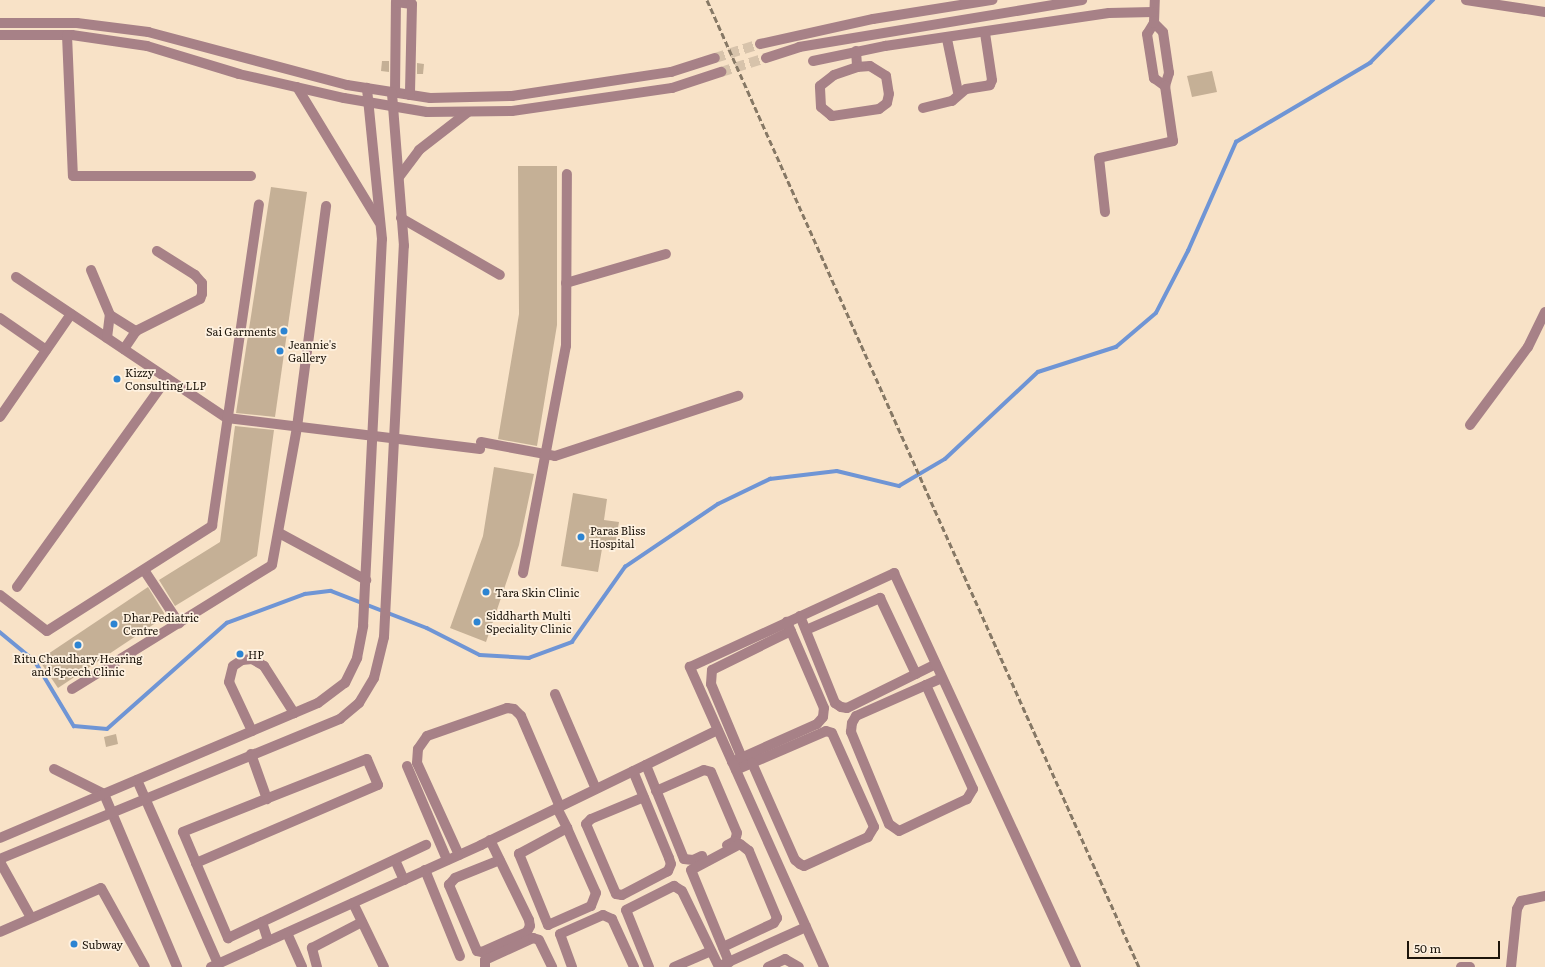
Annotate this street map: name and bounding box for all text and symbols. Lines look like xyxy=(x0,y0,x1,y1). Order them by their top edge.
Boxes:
place label: Sai Garments xyxy=(206,324,276,338)
marker: Sai Garments xyxy=(279,326,289,336)
place label: Jeannie's Gallery xyxy=(288,338,336,364)
marker: Jeannie's Gallery xyxy=(275,346,285,356)
place label: Kizzy Consulting LLP xyxy=(125,366,206,392)
marker: Kizzy Consulting LLP xyxy=(112,374,122,384)
place label: Paras Bliss Hospital xyxy=(590,524,645,550)
marker: Paras Bliss Hospital xyxy=(575,531,587,543)
place label: Tara Skin Clinic xyxy=(495,585,579,599)
marker: Tara Skin Clinic xyxy=(480,586,492,598)
place label: Siddharth Multi Speciality Clinic xyxy=(486,609,571,635)
place label: Dhar Pediatric Centre xyxy=(123,611,199,637)
marker: Siddharth Multi Speciality Clinic xyxy=(471,616,483,628)
marker: Dhar Pediatric Centre xyxy=(108,618,120,630)
marker: Ritu Chaudhary Hearing and Speech Clinic xyxy=(72,639,84,651)
place label: HP xyxy=(248,647,264,661)
marker: HP xyxy=(235,649,245,659)
place label: Ritu Chaudhary Hearing and Speech Clinic xyxy=(14,652,142,678)
scale bar xyxy=(1409,933,1502,959)
place label: Subway xyxy=(82,937,123,951)
marker: Subway xyxy=(69,939,79,949)
text: 50 m xyxy=(1414,939,1441,957)

